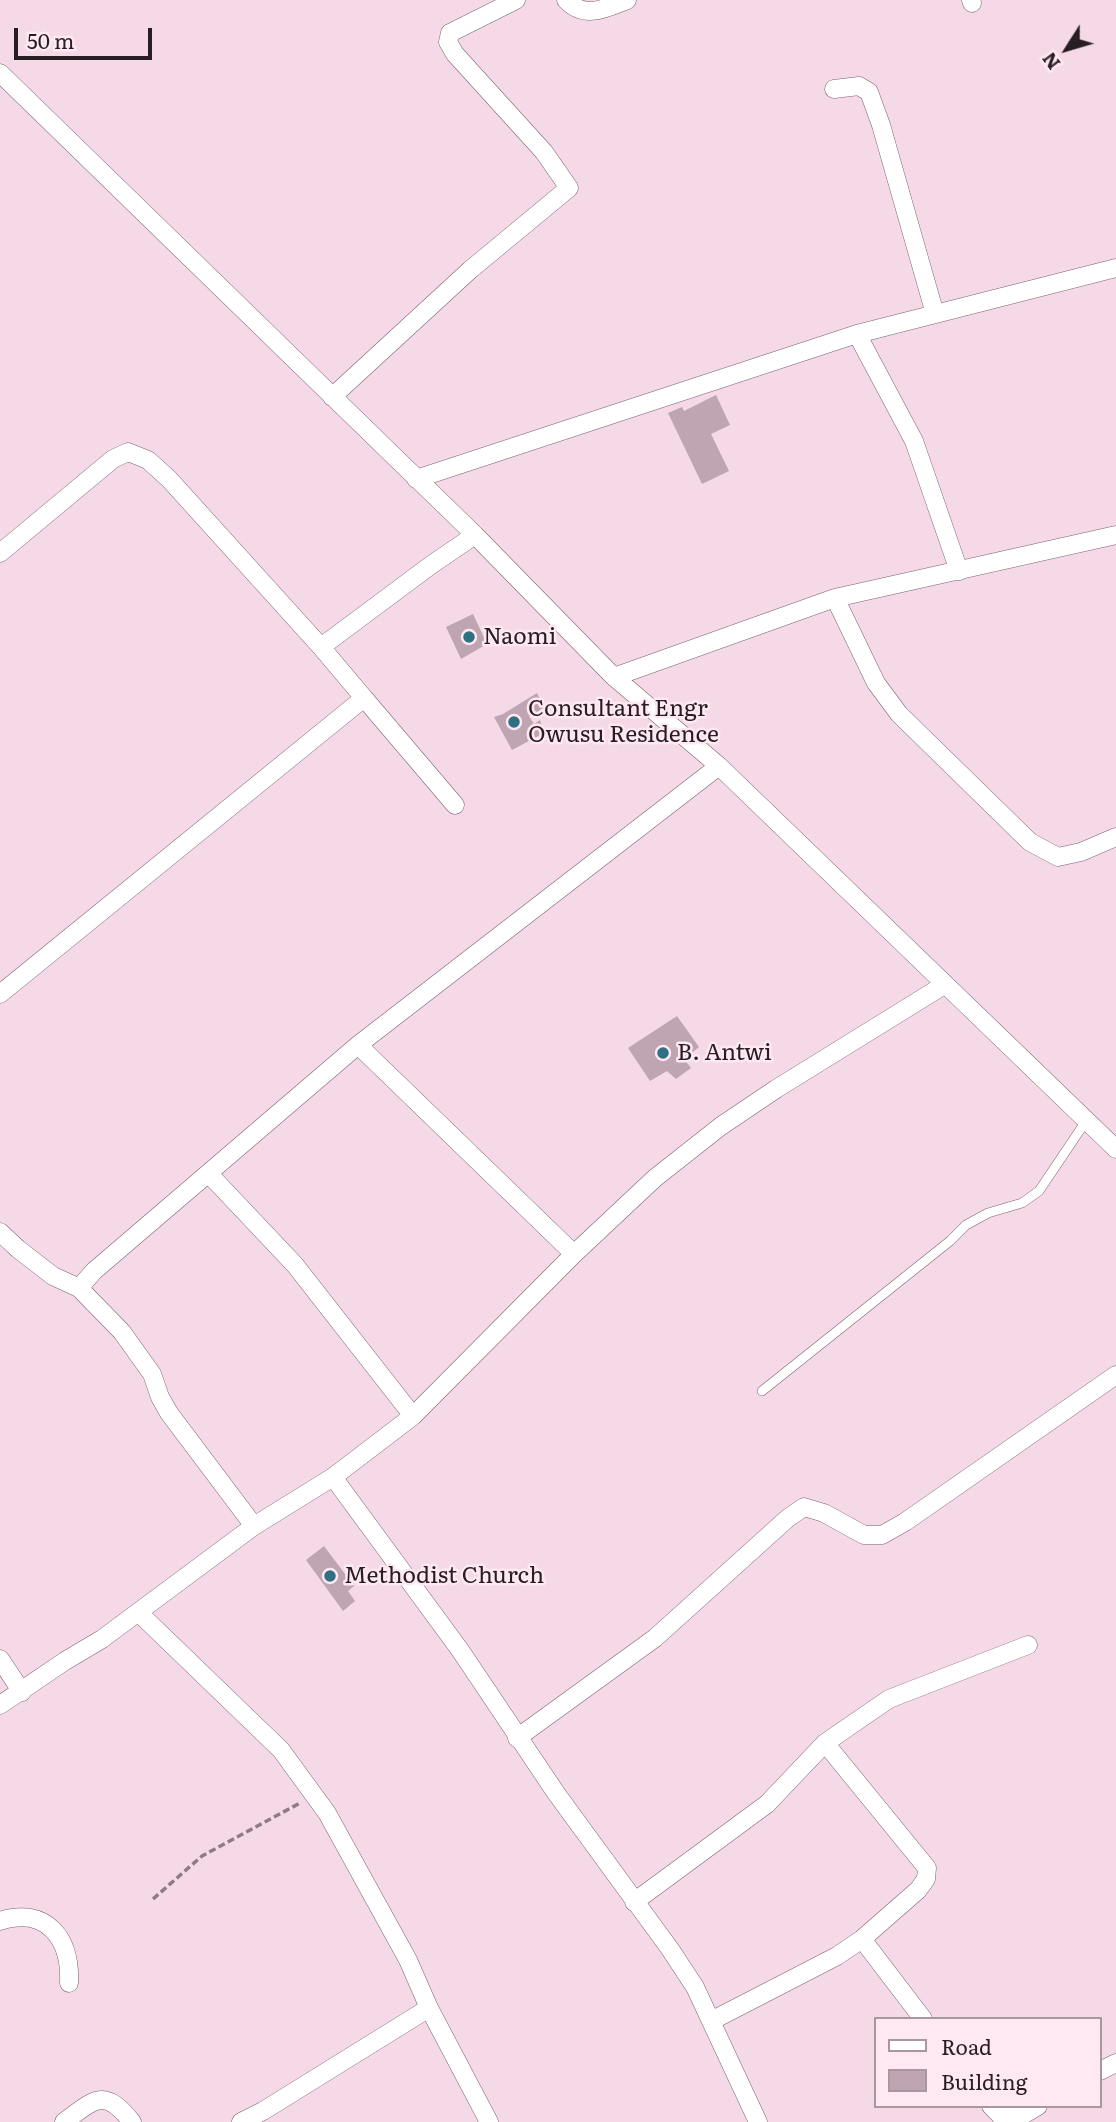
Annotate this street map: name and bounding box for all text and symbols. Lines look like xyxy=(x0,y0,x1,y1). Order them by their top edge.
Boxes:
scale bar xyxy=(18,14,156,58)
north arrow xyxy=(1032,14,1102,84)
text: 50 m xyxy=(27,24,74,55)
text: N xyxy=(1034,47,1066,76)
place label: Naomi xyxy=(483,623,557,651)
marker: Naomi xyxy=(461,629,477,645)
place label: Consultant Engr Owusu Residence xyxy=(528,695,719,749)
marker: Consultant Engr Owusu Residence xyxy=(506,714,522,730)
place label: B. Antwi xyxy=(677,1039,772,1067)
marker: B. Antwi xyxy=(655,1045,671,1061)
place label: Methodist Church xyxy=(344,1562,544,1590)
marker: Methodist Church xyxy=(322,1568,338,1584)
legend xyxy=(874,2017,1102,2108)
text: Road xyxy=(941,2030,992,2061)
text: Building xyxy=(941,2065,1027,2096)

